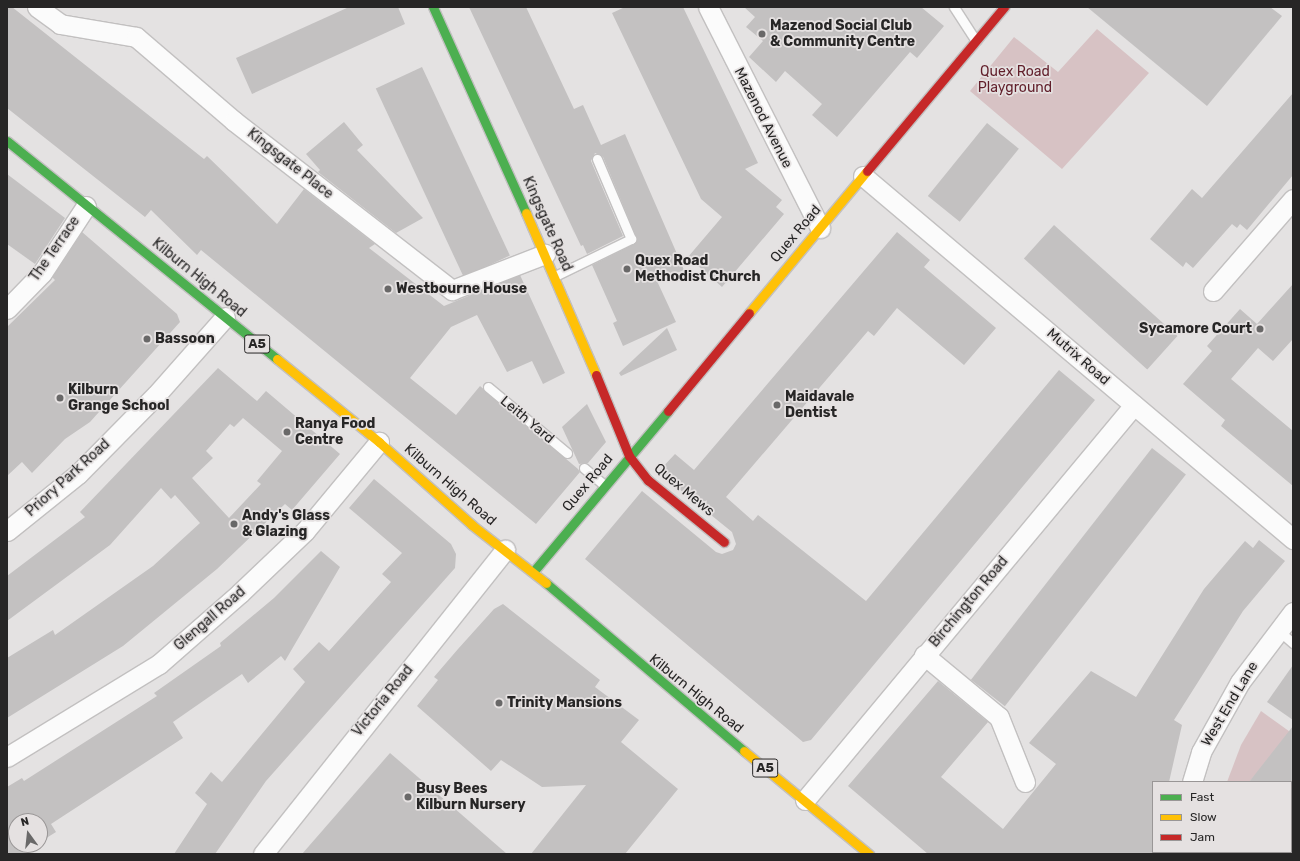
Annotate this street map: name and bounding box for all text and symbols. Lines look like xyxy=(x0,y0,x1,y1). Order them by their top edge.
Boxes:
place label: Mazenod Social Club & Community Centre xyxy=(770,18,915,50)
marker: Mazenod Social Club & Community Centre xyxy=(757,29,767,39)
park label: Quex Road Playground xyxy=(978,64,1052,96)
street label: Mazenod Avenue xyxy=(730,65,796,171)
street label: Kingsgate Place xyxy=(244,125,336,203)
street label: Kingsgate Road xyxy=(519,174,575,274)
street label: Quex Road xyxy=(767,202,825,266)
street label: The Terrace xyxy=(26,213,84,285)
street label: Kilburn High Road xyxy=(149,235,249,321)
place label: Quex Road Methodist Church xyxy=(635,253,761,286)
marker: Quex Road Methodist Church xyxy=(622,264,632,274)
place label: Westbourne House xyxy=(396,281,527,297)
marker: Westbourne House xyxy=(383,284,393,294)
place label: Sycamore Court xyxy=(1139,321,1252,337)
marker: Sycamore Court xyxy=(1255,324,1265,334)
street label: Mutrix Road xyxy=(1043,325,1113,389)
place label: Bassoon xyxy=(155,331,215,347)
road number: A5 xyxy=(244,333,270,355)
marker: Bassoon xyxy=(142,334,152,344)
place label: Kilburn Grange School xyxy=(68,382,170,414)
place label: Maidavale Dentist xyxy=(785,389,854,422)
marker: Kilburn Grange School xyxy=(55,393,65,403)
street label: Leith Yard xyxy=(497,393,557,447)
marker: Maidavale Dentist xyxy=(772,400,782,410)
place label: Ranya Food Centre xyxy=(295,416,375,448)
marker: Ranya Food Centre xyxy=(282,427,292,437)
street label: Priory Park Road xyxy=(22,436,114,520)
street label: Kilburn High Road xyxy=(401,441,499,529)
street label: Quex Road xyxy=(559,451,617,515)
street label: Quex Mews xyxy=(650,460,718,520)
place label: Andy's Glass & Glazing xyxy=(242,508,330,540)
marker: Andy's Glass & Glazing xyxy=(229,519,239,529)
street label: Birchington Road xyxy=(926,553,1012,651)
street label: Glengall Road xyxy=(171,584,249,654)
street label: Kilburn High Road xyxy=(646,651,746,737)
street label: West End Lane xyxy=(1198,659,1262,749)
street label: Victoria Road xyxy=(349,662,417,740)
place label: Trinity Mansions xyxy=(507,695,622,711)
marker: Trinity Mansions xyxy=(494,698,504,708)
road number: A5 xyxy=(752,757,778,779)
place label: Busy Bees Kilburn Nursery xyxy=(416,781,526,814)
legend xyxy=(1152,781,1292,853)
text: Fast xyxy=(1190,790,1214,804)
marker: Busy Bees Kilburn Nursery xyxy=(403,792,413,802)
text: Slow xyxy=(1190,810,1217,824)
north arrow xyxy=(8,813,48,853)
text: N xyxy=(20,815,31,829)
text: Jam xyxy=(1190,830,1215,844)

